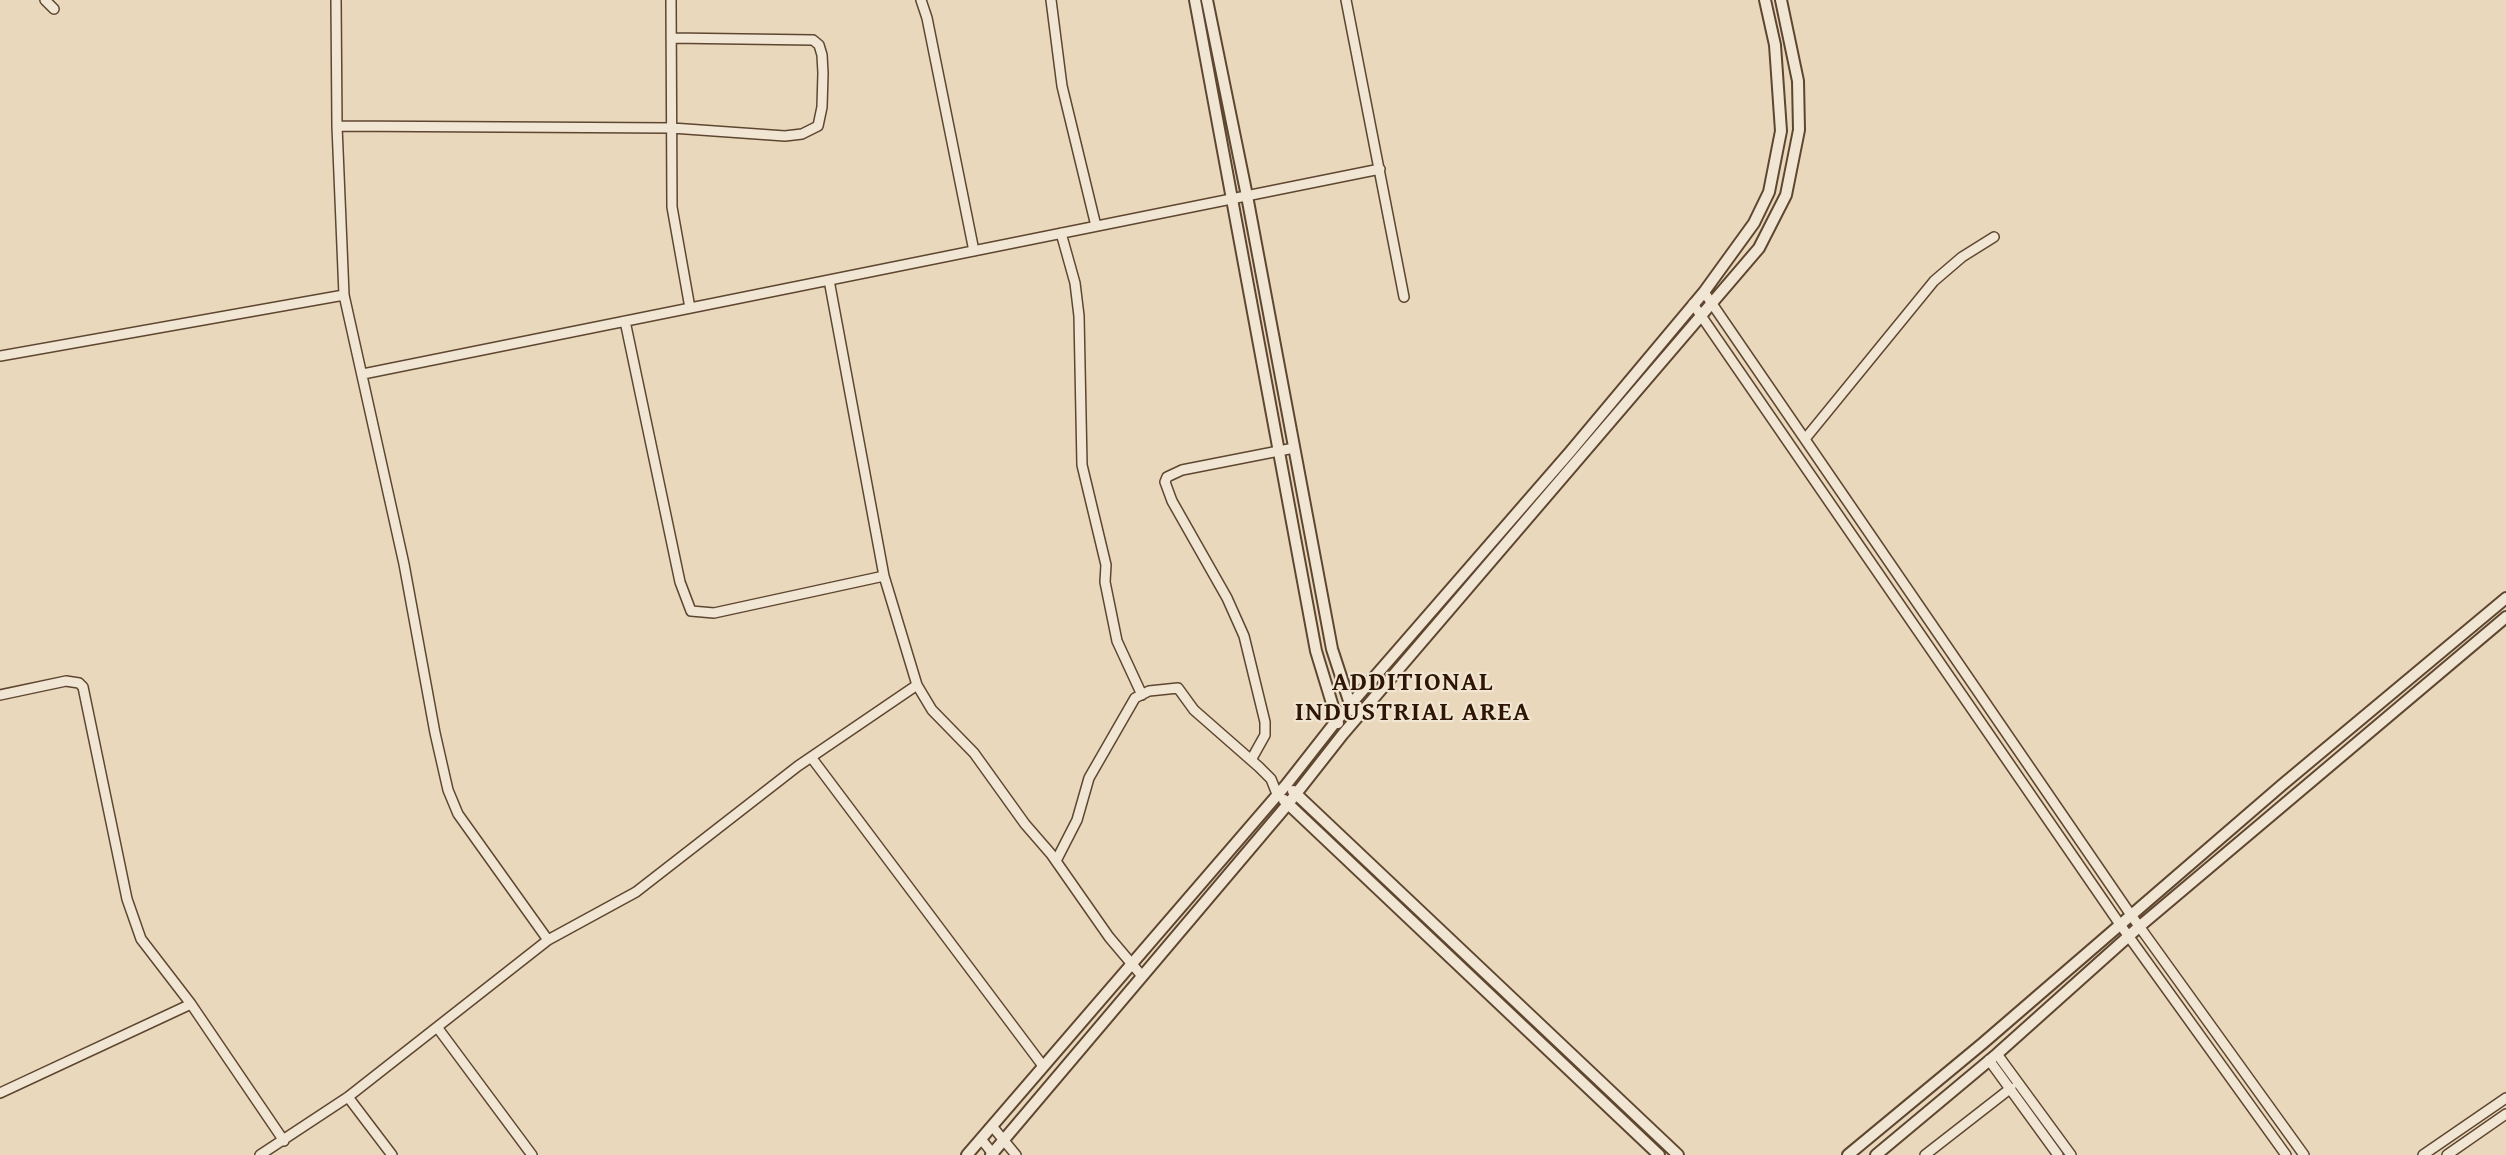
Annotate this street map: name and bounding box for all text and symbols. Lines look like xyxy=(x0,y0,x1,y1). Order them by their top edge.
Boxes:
district label: ADDITIONAL INDUSTRIAL AREA xyxy=(1295,667,1531,728)

